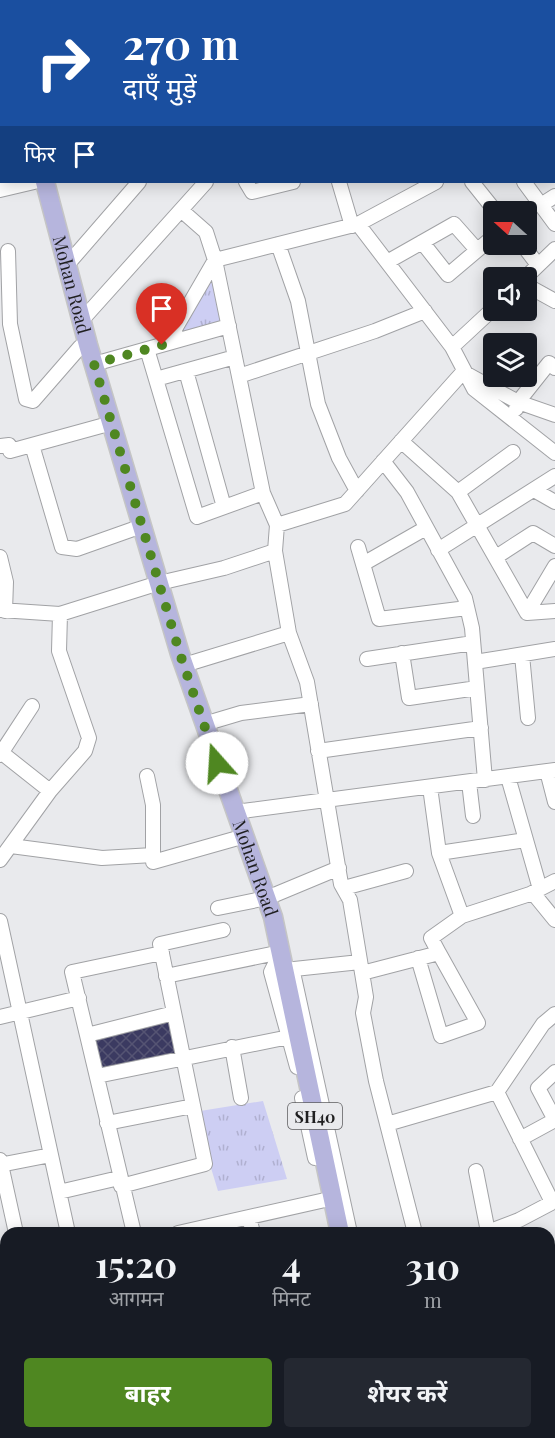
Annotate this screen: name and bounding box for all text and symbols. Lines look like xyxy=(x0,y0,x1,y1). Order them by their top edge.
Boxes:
text: 270 m xyxy=(123,15,239,71)
icon: right xyxy=(24,24,102,102)
text: दाएँ मुड़ें xyxy=(123,69,197,105)
text: फिर xyxy=(24,138,56,168)
icon: arrive xyxy=(68,138,101,171)
north arrow xyxy=(483,201,537,255)
map controls xyxy=(483,201,537,387)
street label: Mohan Road xyxy=(48,233,97,337)
button: sound xyxy=(483,267,537,321)
pin xyxy=(136,283,187,345)
icon: arrive xyxy=(145,292,178,325)
button: layers xyxy=(483,333,537,387)
position arrow xyxy=(185,731,249,795)
street label: Mohan Road xyxy=(228,817,284,920)
road number: SH40 xyxy=(288,1103,342,1129)
text: 15:20 xyxy=(95,1239,177,1287)
text: 4 xyxy=(282,1239,301,1287)
text: 310 xyxy=(405,1241,460,1289)
text: आगमन xyxy=(109,1284,164,1311)
text: मिनट xyxy=(272,1284,311,1311)
text: m xyxy=(424,1286,442,1313)
button: बाहर xyxy=(24,1358,272,1427)
button: शेयर करें xyxy=(284,1358,531,1427)

